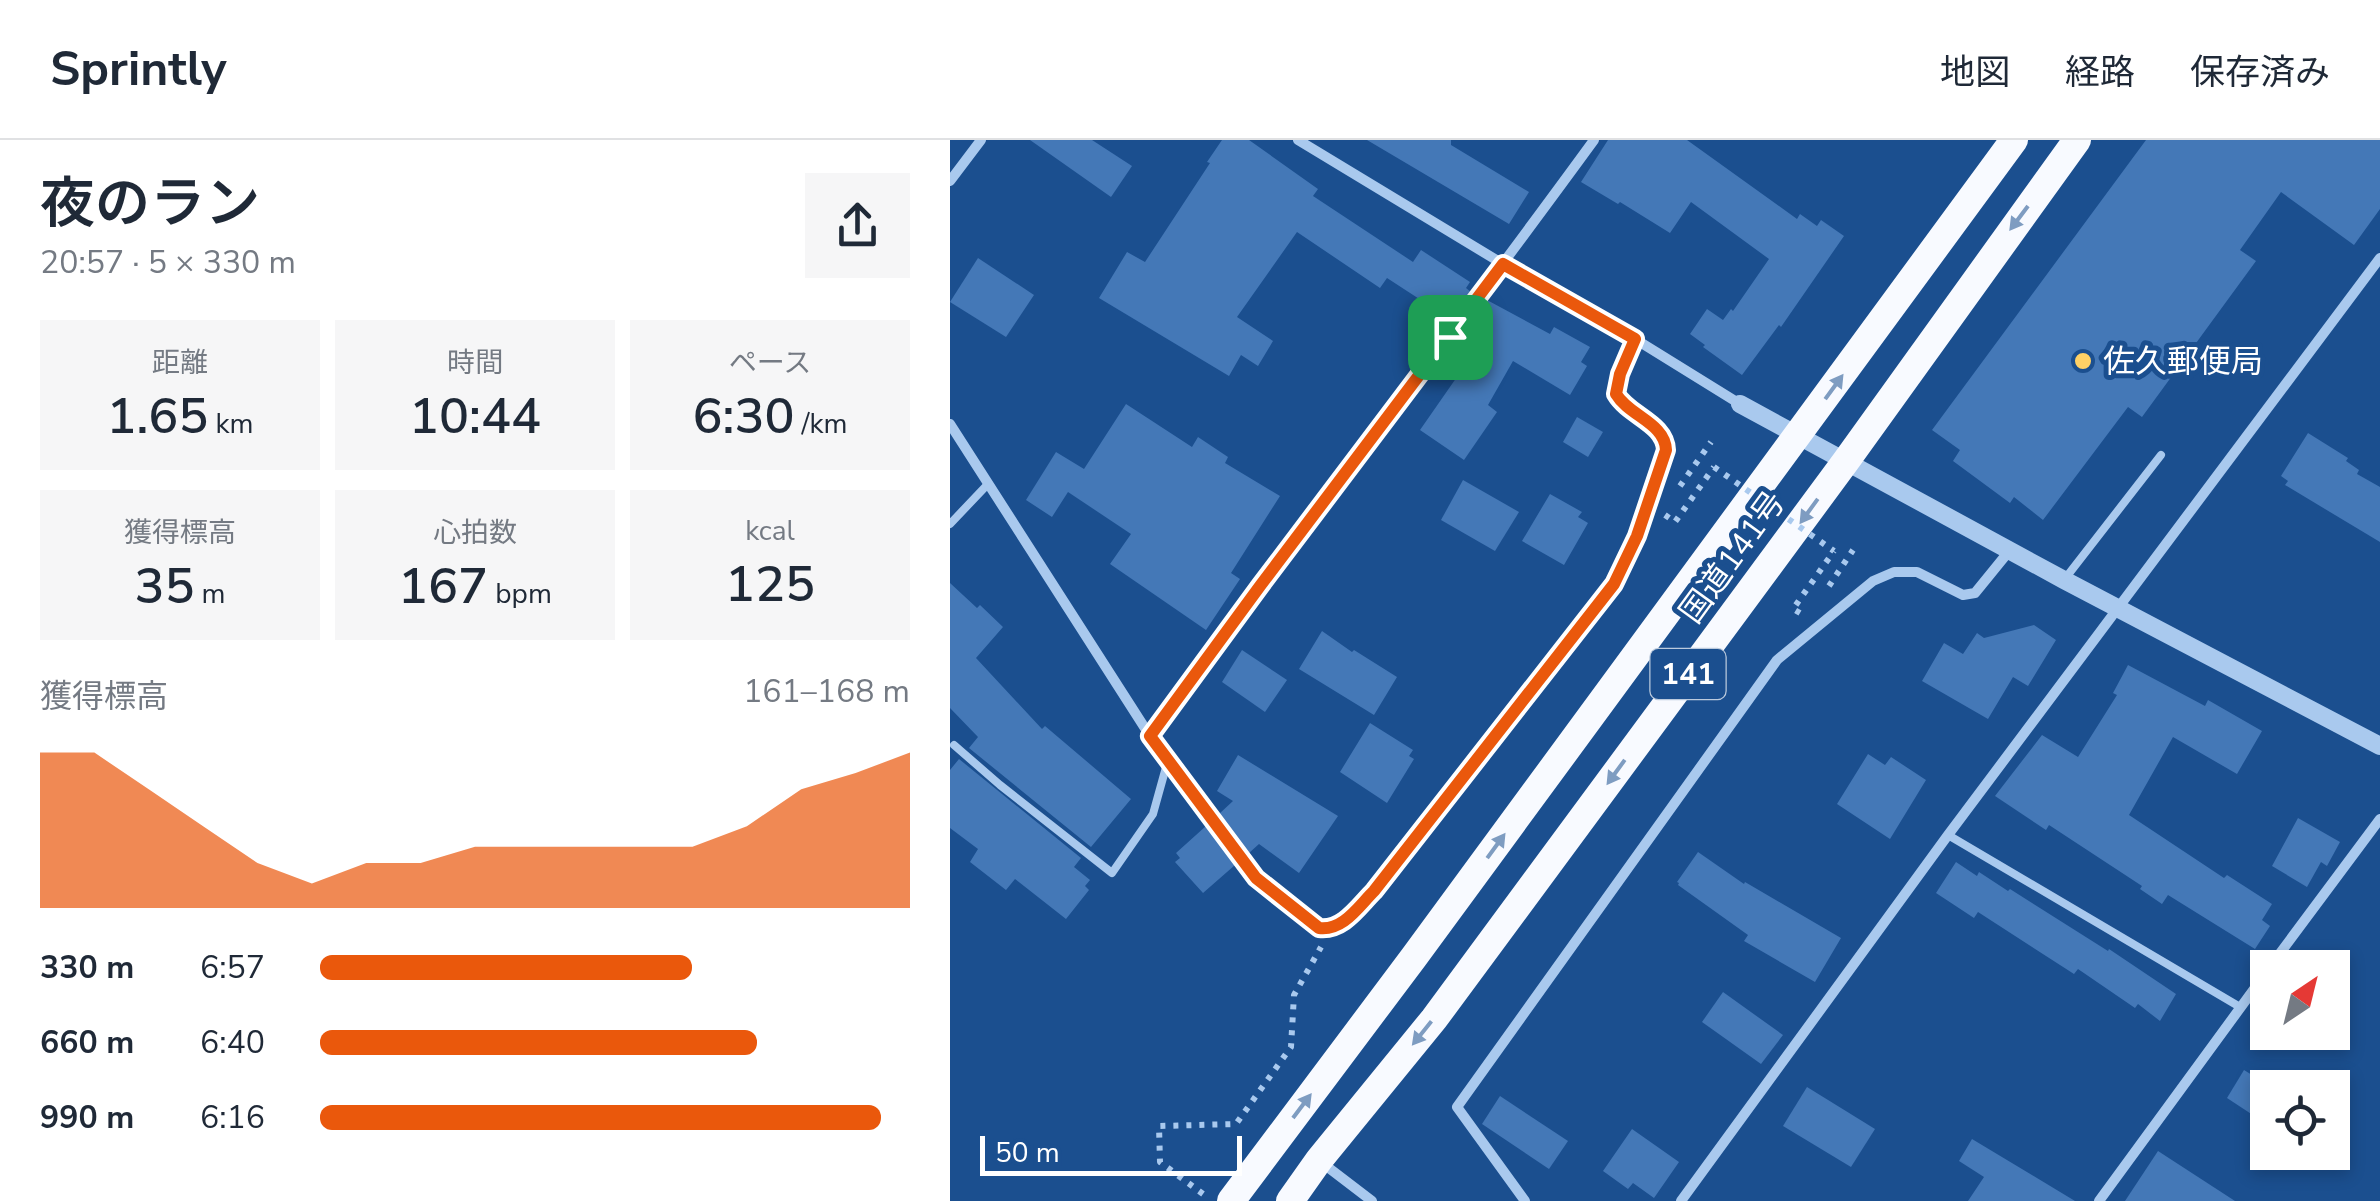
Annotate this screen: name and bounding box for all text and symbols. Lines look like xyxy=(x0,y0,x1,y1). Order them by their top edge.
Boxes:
text: Sprintly xyxy=(50,36,227,102)
text: 地図 xyxy=(1940,49,2010,96)
text: 経路 xyxy=(2065,49,2135,96)
text: 保存済み xyxy=(2190,49,2330,96)
text: 夜のラン xyxy=(40,166,260,241)
button: share xyxy=(805,173,910,278)
one-way arrow xyxy=(2010,205,2030,231)
text: 20:57 · 5 × 330 m xyxy=(40,241,296,284)
pin xyxy=(1408,295,1493,380)
icon: arrive xyxy=(1423,310,1478,365)
place label: 佐久郵便局 xyxy=(2103,340,2263,383)
text: 距離 xyxy=(152,344,208,382)
text: 時間 xyxy=(447,344,503,382)
text: ペース xyxy=(729,344,811,382)
marker: 佐久郵便局 xyxy=(2072,350,2094,372)
one-way arrow xyxy=(1824,373,1843,400)
text: 1.65 xyxy=(106,382,208,451)
text: 10:44 xyxy=(409,382,541,451)
text: 6:30 xyxy=(693,382,794,451)
text: km xyxy=(208,405,254,443)
text: /km xyxy=(794,405,847,443)
street label: 国道141号 xyxy=(1670,483,1795,632)
one-way arrow xyxy=(1800,498,1820,524)
text: kcal xyxy=(745,512,795,550)
text: 獲得標高 xyxy=(124,514,236,552)
text: 心拍数 xyxy=(433,514,517,552)
text: 125 xyxy=(725,550,815,619)
text: 35 xyxy=(134,552,194,621)
text: 167 xyxy=(398,552,488,621)
text: m xyxy=(194,575,226,613)
text: bpm xyxy=(488,575,552,613)
road number: 141 xyxy=(1650,649,1726,699)
text: 161–168 m xyxy=(743,670,910,713)
text: 獲得標高 xyxy=(40,675,168,718)
one-way arrow xyxy=(1607,759,1627,785)
one-way arrow xyxy=(1486,833,1505,859)
text: 330 m xyxy=(40,946,134,989)
text: 6:57 xyxy=(200,946,265,989)
north arrow xyxy=(2250,950,2350,1050)
map controls xyxy=(2250,950,2350,1170)
one-way arrow xyxy=(1412,1020,1434,1046)
text: 660 m xyxy=(40,1021,134,1064)
text: 6:40 xyxy=(200,1021,265,1064)
button: locate xyxy=(2250,1070,2350,1170)
one-way arrow xyxy=(1291,1093,1312,1119)
text: 990 m xyxy=(40,1096,134,1139)
text: 6:16 xyxy=(200,1096,265,1139)
scale bar xyxy=(980,1131,1242,1176)
text: 50 m xyxy=(995,1134,1060,1172)

